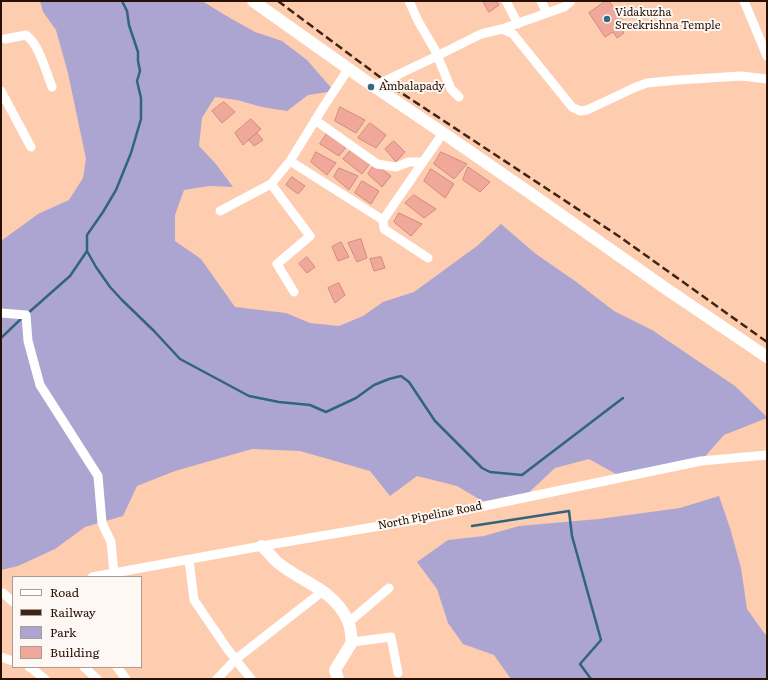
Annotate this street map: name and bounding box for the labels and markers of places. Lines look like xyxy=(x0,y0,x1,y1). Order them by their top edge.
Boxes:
place label: Vidakuzha Sreekrishna Temple xyxy=(615,6,720,32)
marker: Vidakuzha Sreekrishna Temple xyxy=(602,14,612,24)
place label: Ambalapady xyxy=(379,80,445,94)
marker: Ambalapady xyxy=(366,82,376,92)

